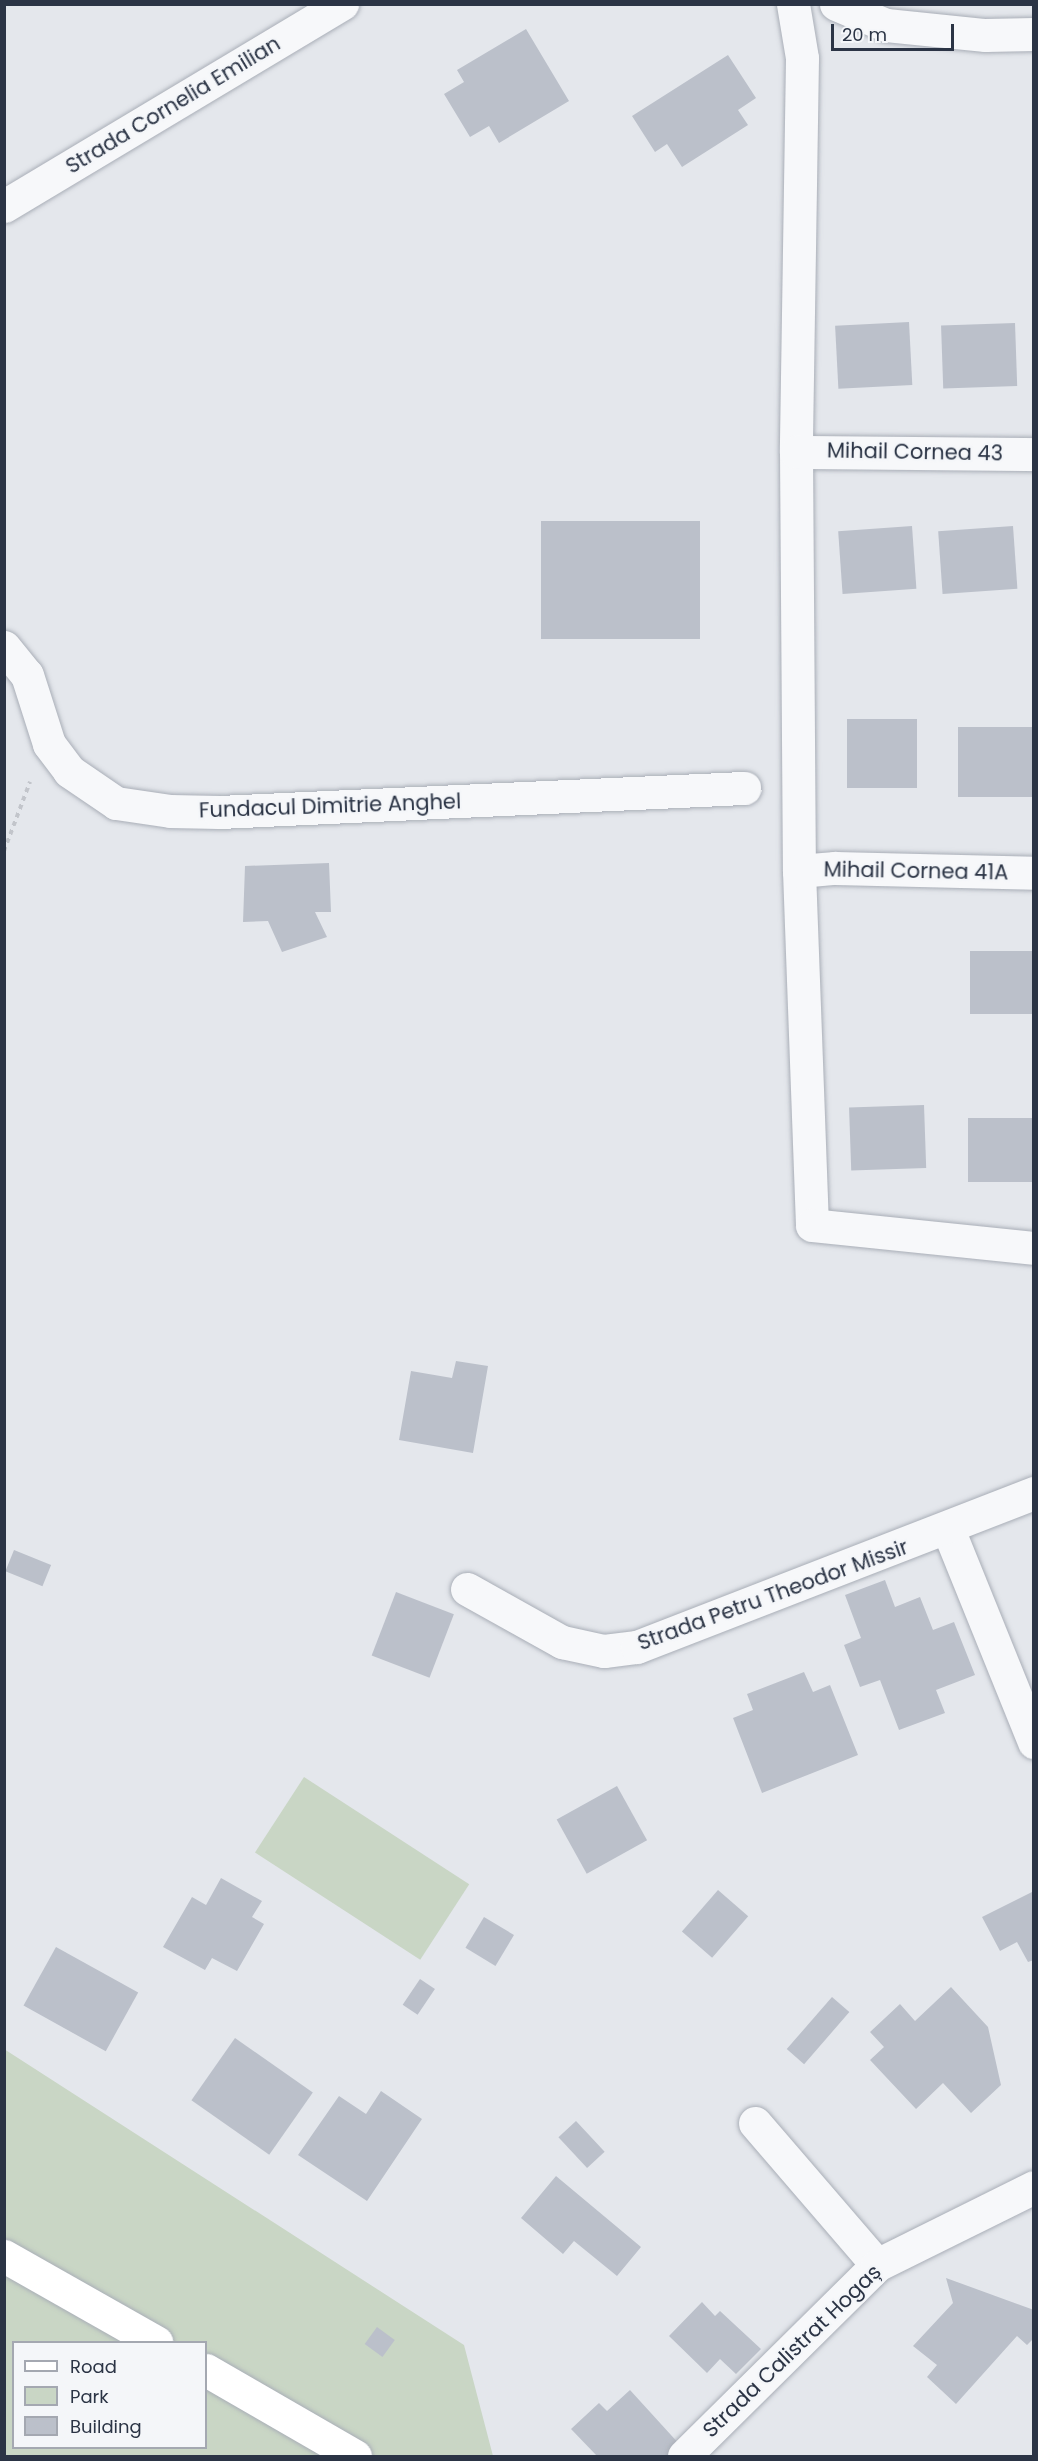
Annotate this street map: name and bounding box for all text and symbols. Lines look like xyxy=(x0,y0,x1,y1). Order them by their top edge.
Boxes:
scale bar xyxy=(834,12,957,50)
text: 20 m xyxy=(842,22,887,47)
street label: Strada Cornelia Emilian xyxy=(61,31,285,179)
street label: Mihail Cornea 43 xyxy=(827,438,1003,466)
street label: Fundacul Dimitrie Anghel xyxy=(198,789,462,823)
street label: Mihail Cornea 41A xyxy=(823,857,1009,885)
street label: Strada Petru Theodor Missir xyxy=(634,1534,912,1656)
street label: Strada Calistrat Hogaș xyxy=(698,2259,886,2443)
legend xyxy=(12,2341,207,2449)
text: Road xyxy=(70,2354,117,2379)
text: Park xyxy=(70,2384,109,2409)
text: Building xyxy=(70,2414,142,2439)

